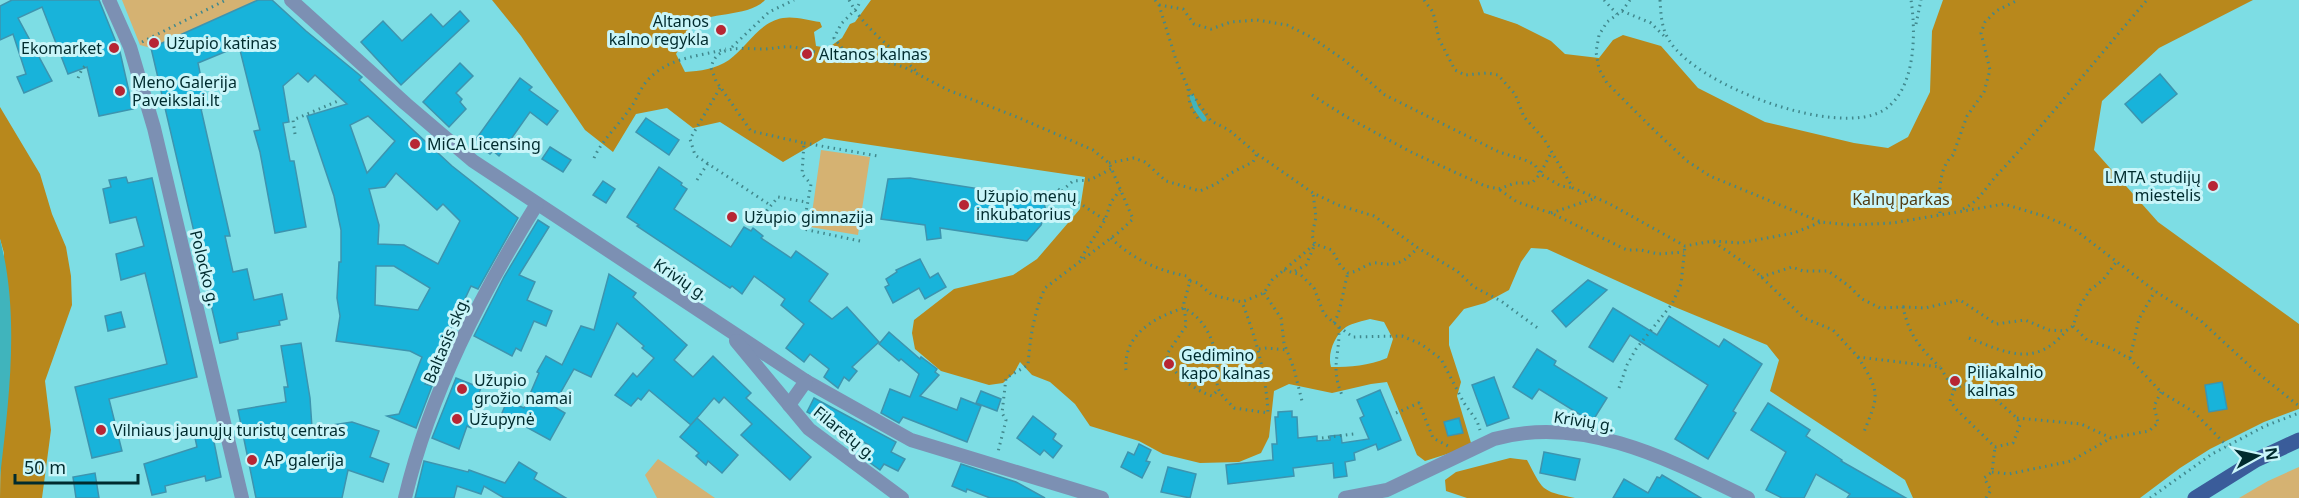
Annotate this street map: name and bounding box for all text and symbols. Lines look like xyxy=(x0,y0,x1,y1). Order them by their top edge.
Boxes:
place label: Altanos kalno regykla xyxy=(609,10,709,50)
marker: Altanos kalno regykla xyxy=(714,23,728,37)
place label: Užupio katinas xyxy=(166,32,277,54)
marker: Užupio katinas xyxy=(147,36,161,50)
place label: Ekomarket xyxy=(21,37,102,59)
marker: Ekomarket xyxy=(107,41,121,55)
place label: Altanos kalnas xyxy=(819,43,928,65)
marker: Altanos kalnas xyxy=(800,47,814,61)
place label: Meno Galerija Paveikslai.lt xyxy=(132,71,237,111)
marker: Meno Galerija Paveikslai.lt xyxy=(113,84,127,98)
place label: MiCA Licensing xyxy=(427,133,541,155)
marker: MiCA Licensing xyxy=(408,137,422,151)
place label: LMTA studijų miestelis xyxy=(2105,166,2201,206)
marker: LMTA studijų miestelis xyxy=(2206,179,2220,193)
place label: Užupio menų inkubatorius xyxy=(976,185,1077,225)
park label: Kalnų parkas xyxy=(1852,188,1950,210)
marker: Užupio menų inkubatorius xyxy=(957,198,971,212)
place label: Užupio gimnazija xyxy=(744,206,873,228)
marker: Užupio gimnazija xyxy=(725,210,739,224)
street label: Polocko g. xyxy=(185,228,225,308)
street label: Krivių g. xyxy=(650,253,712,305)
street label: Baltasis skg. xyxy=(418,293,474,387)
place label: Gedimino kapo kalnas xyxy=(1181,344,1270,384)
marker: Gedimino kapo kalnas xyxy=(1162,357,1176,371)
place label: Piliakalnio kalnas xyxy=(1967,361,2043,401)
place label: Užupio grožio namai xyxy=(474,369,572,409)
marker: Piliakalnio kalnas xyxy=(1948,374,1962,388)
marker: Užupio grožio namai xyxy=(455,382,469,396)
street label: Filaretų g. xyxy=(809,401,881,465)
street label: Krivių g. xyxy=(1552,405,1616,437)
place label: Užupynė xyxy=(469,408,535,430)
marker: Užupynė xyxy=(450,412,464,426)
place label: Vilniaus jaunųjų turistų centras xyxy=(113,419,346,441)
marker: Vilniaus jaunųjų turistų centras xyxy=(94,423,108,437)
north arrow xyxy=(2227,426,2287,486)
text: N xyxy=(2260,446,2284,462)
scale bar xyxy=(15,447,138,485)
place label: AP galerija xyxy=(264,449,344,471)
marker: AP galerija xyxy=(245,453,259,467)
text: 50 m xyxy=(24,455,66,479)

